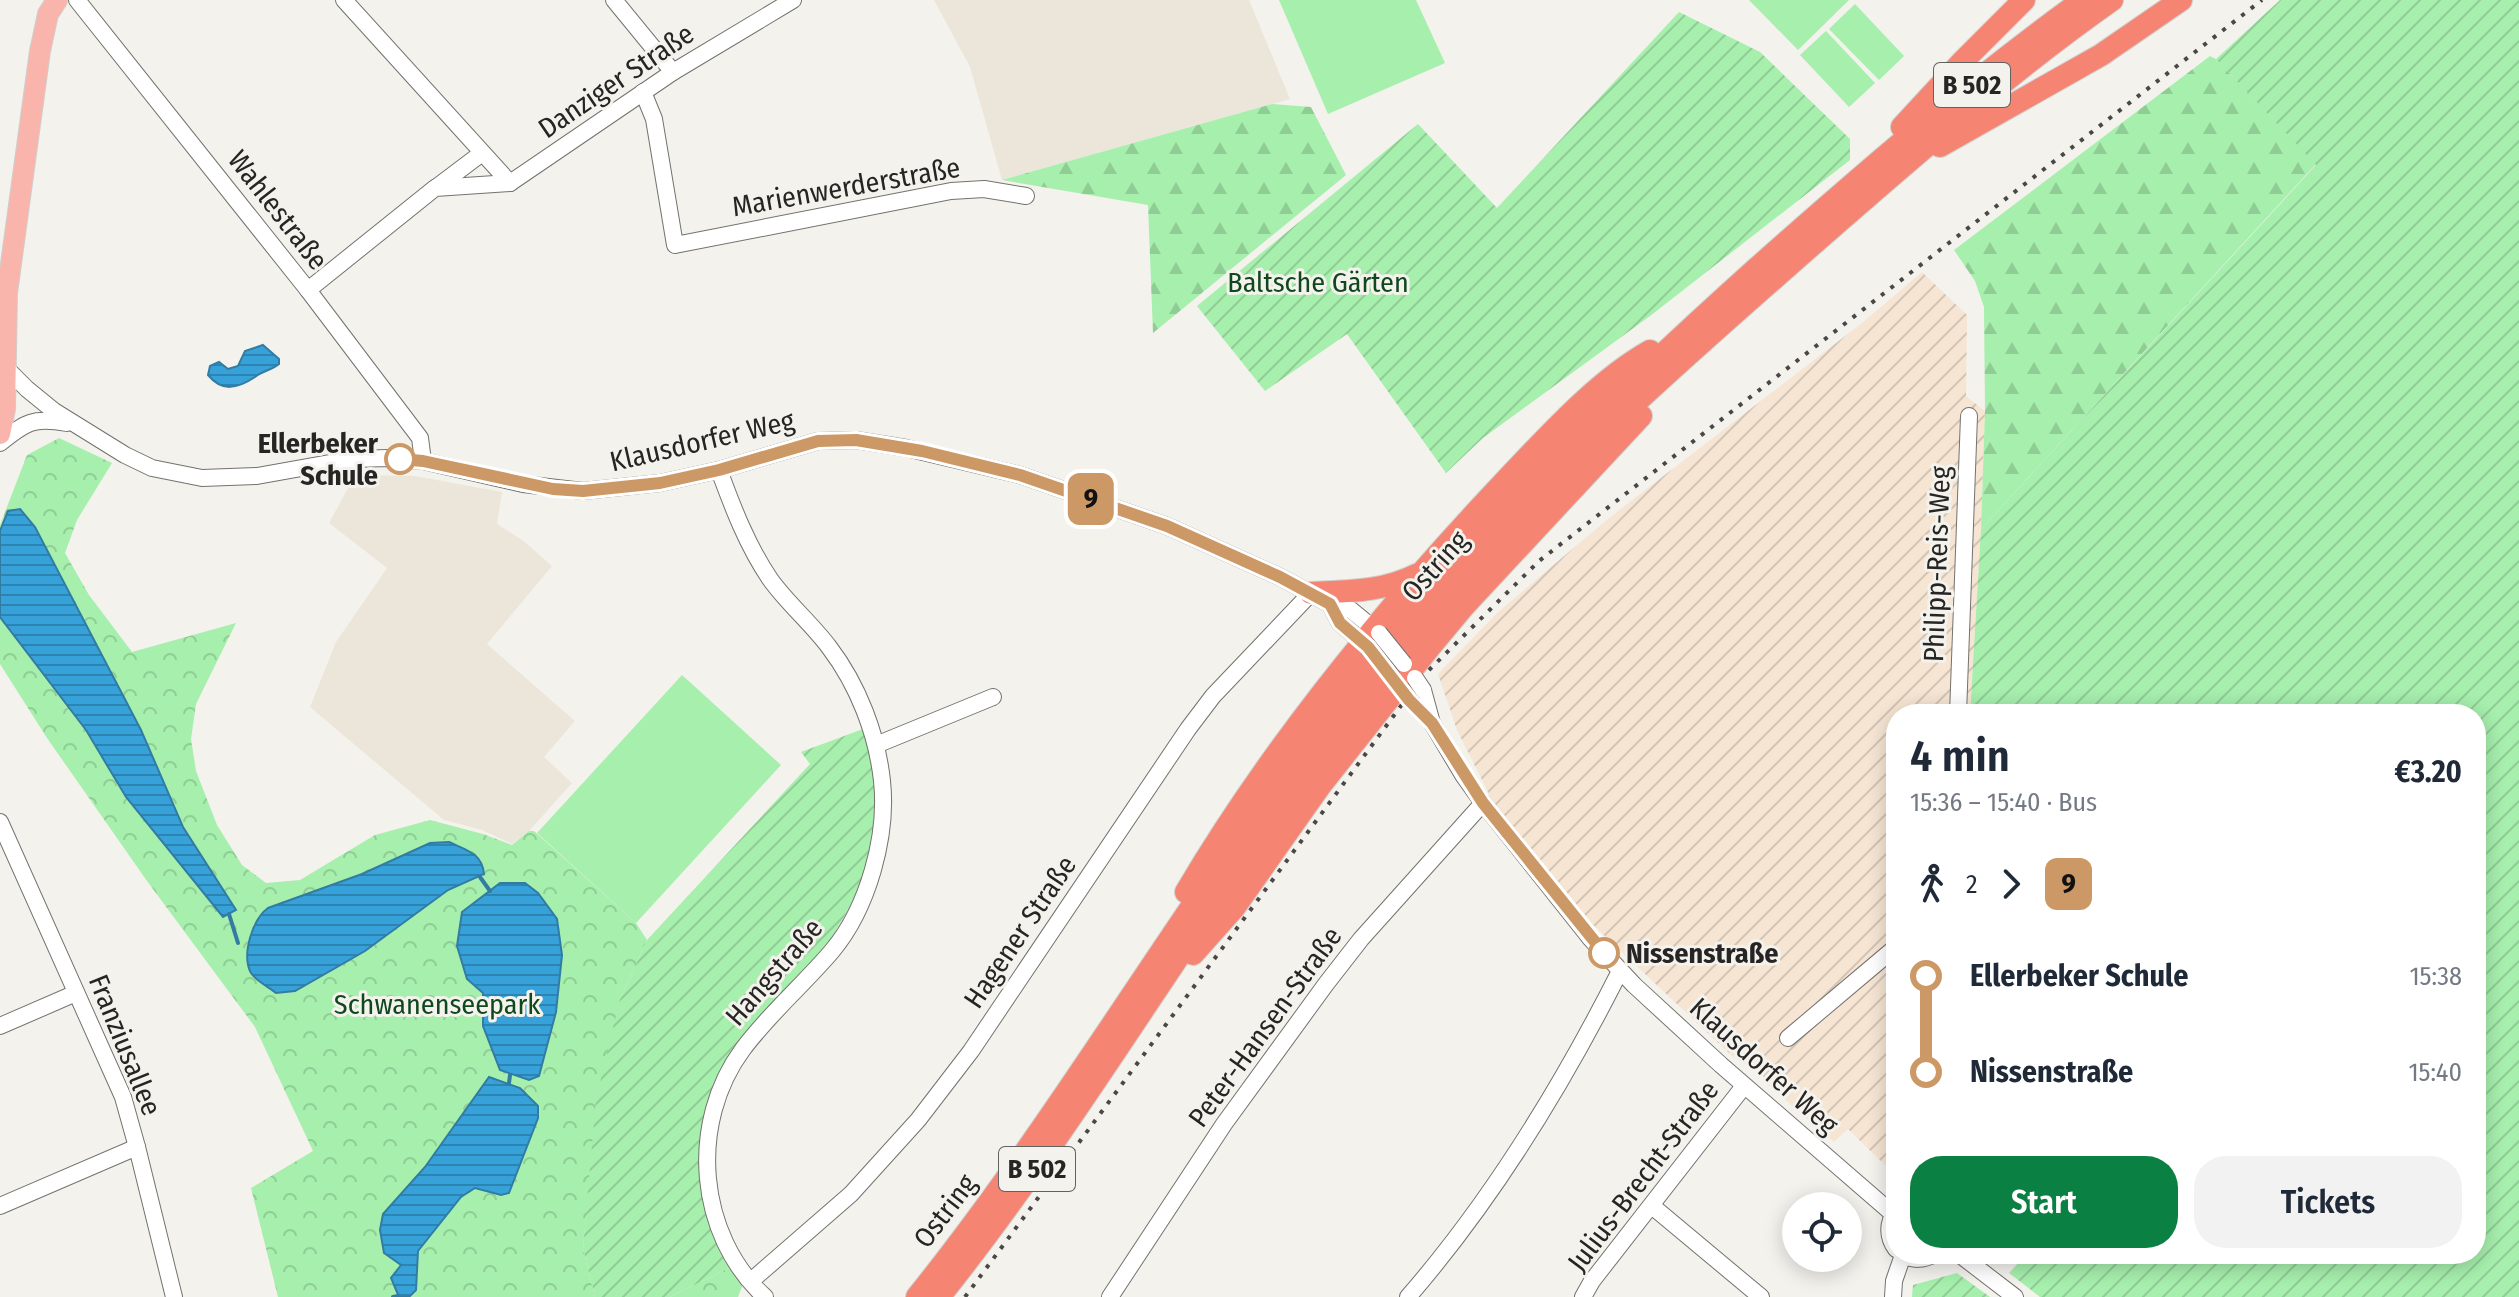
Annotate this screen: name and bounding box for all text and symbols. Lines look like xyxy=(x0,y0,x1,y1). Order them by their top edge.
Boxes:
street label: Danziger Straße xyxy=(532,17,700,145)
road number: B 502 xyxy=(1934,63,2010,107)
street label: Wahlestraße xyxy=(221,144,335,276)
street label: Marienwerderstraße xyxy=(729,151,963,223)
park label: Baltsche Gärten xyxy=(1227,266,1409,299)
street label: Klausdorfer Weg xyxy=(607,404,798,478)
place label: Ellerbeker Schule xyxy=(258,427,379,492)
marker: Ellerbeker Schule xyxy=(385,444,415,474)
street label: Philipp-Reis-Weg xyxy=(1917,465,1957,662)
line badge: 9 xyxy=(1065,473,1117,525)
text: 9 xyxy=(1084,482,1098,515)
street label: Ostring xyxy=(1395,523,1476,608)
text: 4 min xyxy=(1910,730,2010,783)
text: €3.20 xyxy=(2395,754,2462,790)
text: 15:36 – 15:40 · Bus xyxy=(1910,787,2097,818)
street label: Hagener Straße xyxy=(957,850,1083,1014)
icon: walk xyxy=(1910,862,1954,906)
icon: forward xyxy=(1989,862,2033,906)
text: 9 xyxy=(2061,867,2076,900)
text: 2 xyxy=(1966,869,1977,900)
street label: Hangstraße xyxy=(719,912,829,1032)
street label: Peter-Hansen-Straße xyxy=(1181,921,1349,1133)
place label: Nissenstraße xyxy=(1626,937,1778,970)
marker: Nissenstraße xyxy=(1589,938,1619,968)
text: Ellerbeker Schule xyxy=(1970,958,2188,994)
text: 15:38 xyxy=(2409,961,2462,992)
street label: Franziusallee xyxy=(82,970,168,1120)
park label: Schwanenseepark xyxy=(334,988,541,1021)
street label: Klausdorfer Weg xyxy=(1683,991,1846,1142)
text: Nissenstraße xyxy=(1970,1054,2133,1090)
text: 15:40 xyxy=(2408,1057,2462,1088)
street label: Julius-Brecht-Straße xyxy=(1561,1074,1725,1278)
road number: B 502 xyxy=(999,1147,1075,1191)
button: Start xyxy=(1910,1156,2178,1248)
button: Tickets xyxy=(2194,1156,2462,1248)
street label: Ostring xyxy=(907,1167,984,1254)
map controls xyxy=(1782,1192,1862,1272)
button: locate xyxy=(1782,1192,1862,1272)

